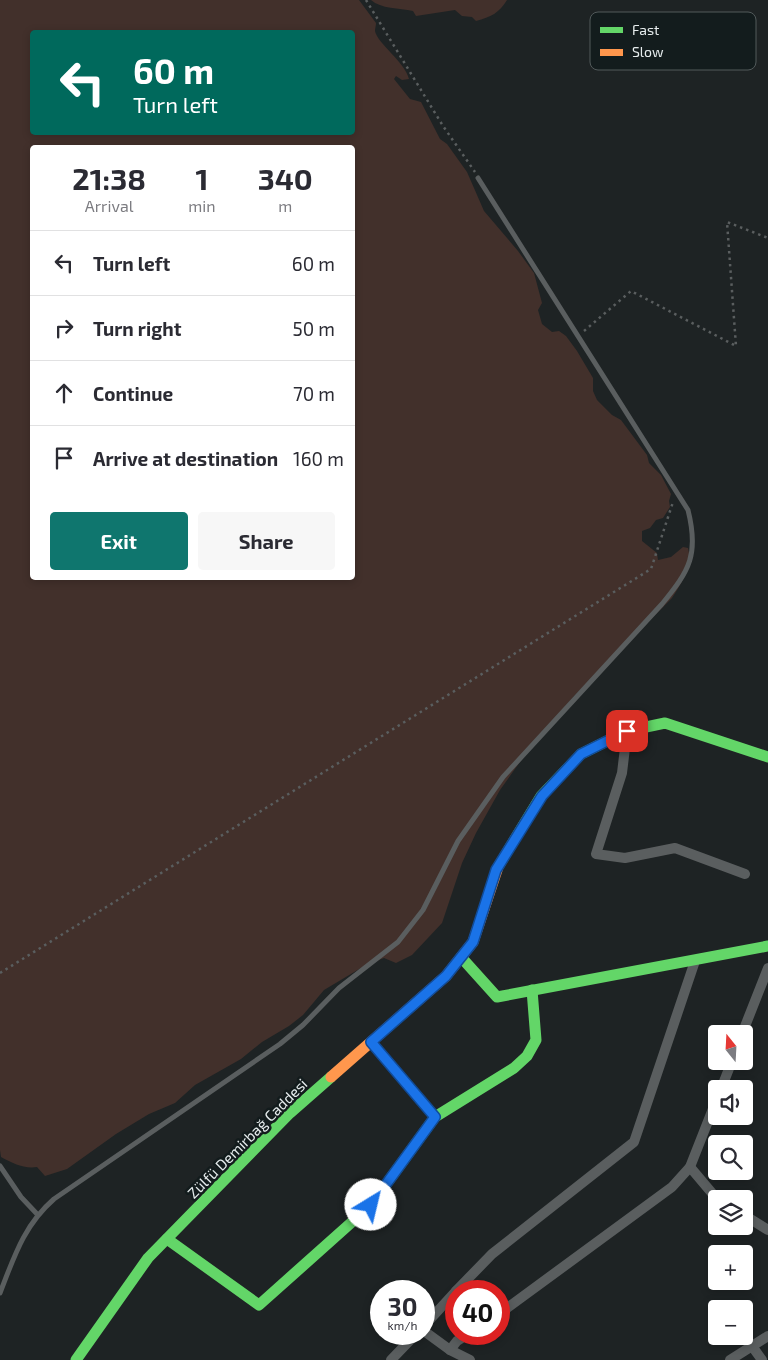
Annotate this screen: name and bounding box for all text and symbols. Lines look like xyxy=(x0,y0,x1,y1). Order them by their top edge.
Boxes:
legend xyxy=(590,12,756,70)
text: Fast xyxy=(632,21,659,38)
text: Slow xyxy=(632,43,664,60)
text: 60 m xyxy=(133,49,214,91)
icon: left xyxy=(50,50,115,115)
text: Turn left xyxy=(133,91,218,117)
text: 21:38 xyxy=(72,160,146,196)
text: 1 xyxy=(195,160,208,196)
text: 340 xyxy=(258,160,313,196)
text: Arrival xyxy=(85,196,133,215)
text: min xyxy=(188,196,216,215)
text: m xyxy=(278,196,292,215)
icon: left xyxy=(50,249,78,277)
text: Turn left xyxy=(93,252,170,275)
text: 60 m xyxy=(292,252,335,275)
icon: right xyxy=(50,314,78,342)
text: Turn right xyxy=(93,317,181,340)
text: 50 m xyxy=(292,317,335,340)
icon: ahead xyxy=(50,379,78,407)
text: Continue xyxy=(93,382,173,405)
text: 70 m xyxy=(293,382,335,405)
icon: arrive xyxy=(50,444,78,472)
text: Arrive at destination xyxy=(93,447,278,470)
text: 160 m xyxy=(293,447,344,470)
button: Exit xyxy=(50,512,188,570)
button: Share xyxy=(198,512,335,570)
pin xyxy=(606,710,648,752)
icon: arrive xyxy=(613,717,641,745)
north arrow xyxy=(708,1025,752,1070)
map controls xyxy=(708,1025,753,1345)
street label: Zülfü Demirbağ Caddesi xyxy=(183,1074,311,1202)
button: sound xyxy=(708,1080,753,1125)
button: search xyxy=(708,1135,753,1180)
position arrow xyxy=(344,1178,396,1230)
button: layers xyxy=(708,1190,753,1235)
button: + xyxy=(708,1245,753,1290)
speed limit sign: 40 xyxy=(445,1280,510,1345)
text: 30 xyxy=(388,1291,417,1321)
button: − xyxy=(708,1300,753,1345)
text: km/h xyxy=(388,1318,417,1332)

